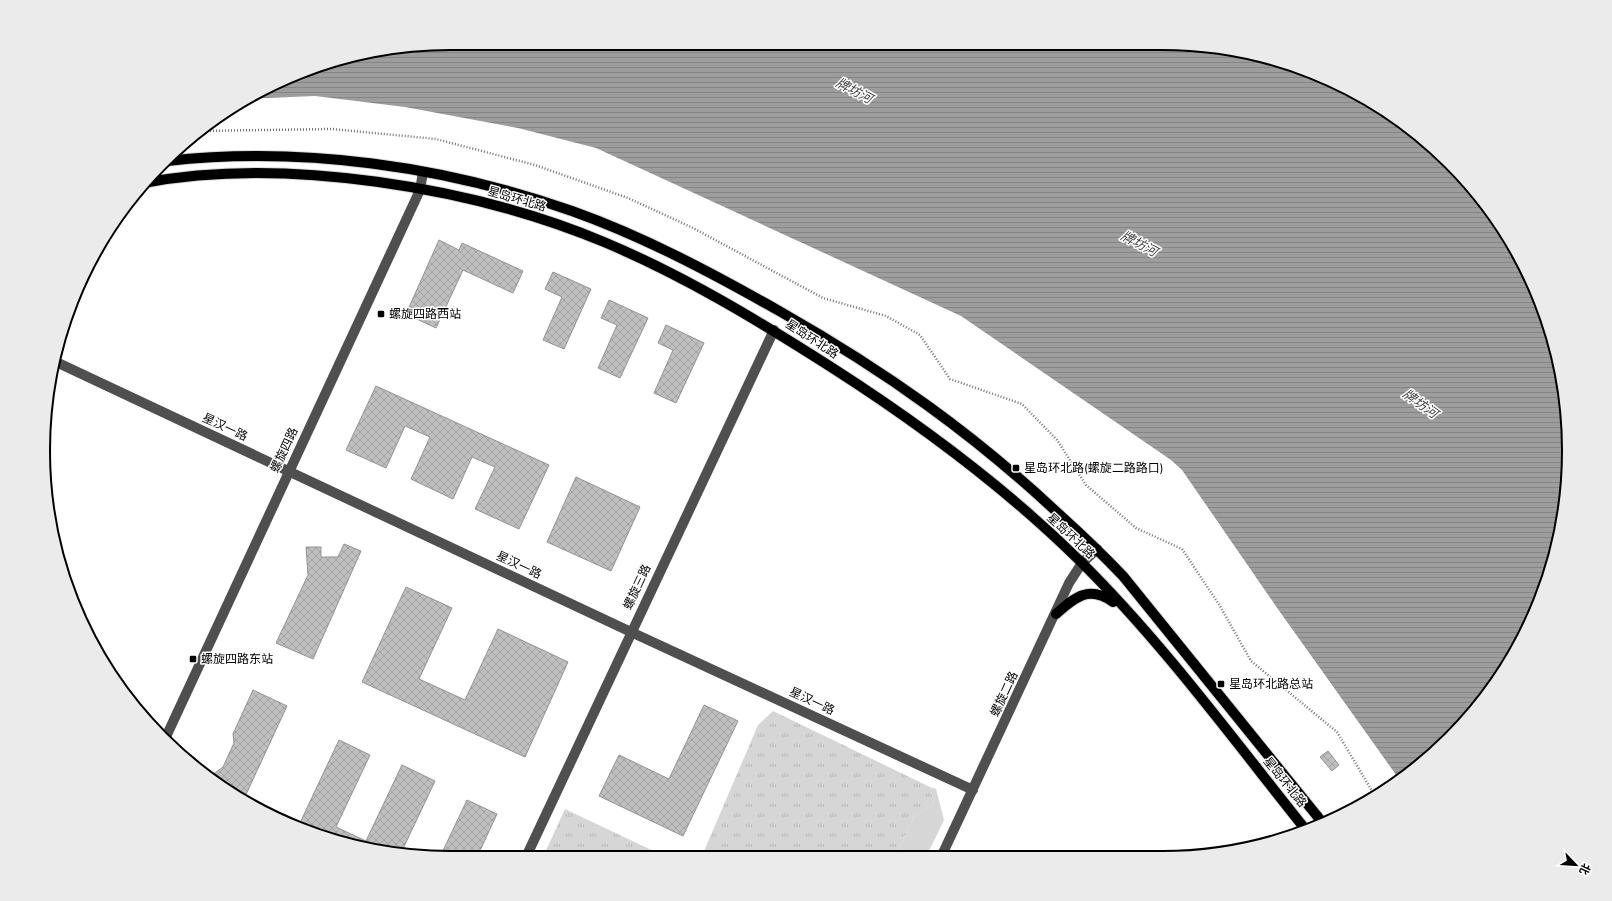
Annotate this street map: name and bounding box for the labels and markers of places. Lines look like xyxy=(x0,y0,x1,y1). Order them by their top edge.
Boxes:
place label: 螺旋四路西站 xyxy=(389,306,461,322)
marker: 螺旋四路西站 xyxy=(376,309,386,319)
place label: 星岛环北路(螺旋二路路口) xyxy=(1024,460,1164,476)
marker: 星岛环北路(螺旋二路路口) xyxy=(1011,463,1021,473)
place label: 螺旋四路东站 xyxy=(201,651,273,667)
marker: 螺旋四路东站 xyxy=(188,654,198,664)
place label: 星岛环北路总站 xyxy=(1229,676,1313,692)
marker: 星岛环北路总站 xyxy=(1216,679,1226,689)

